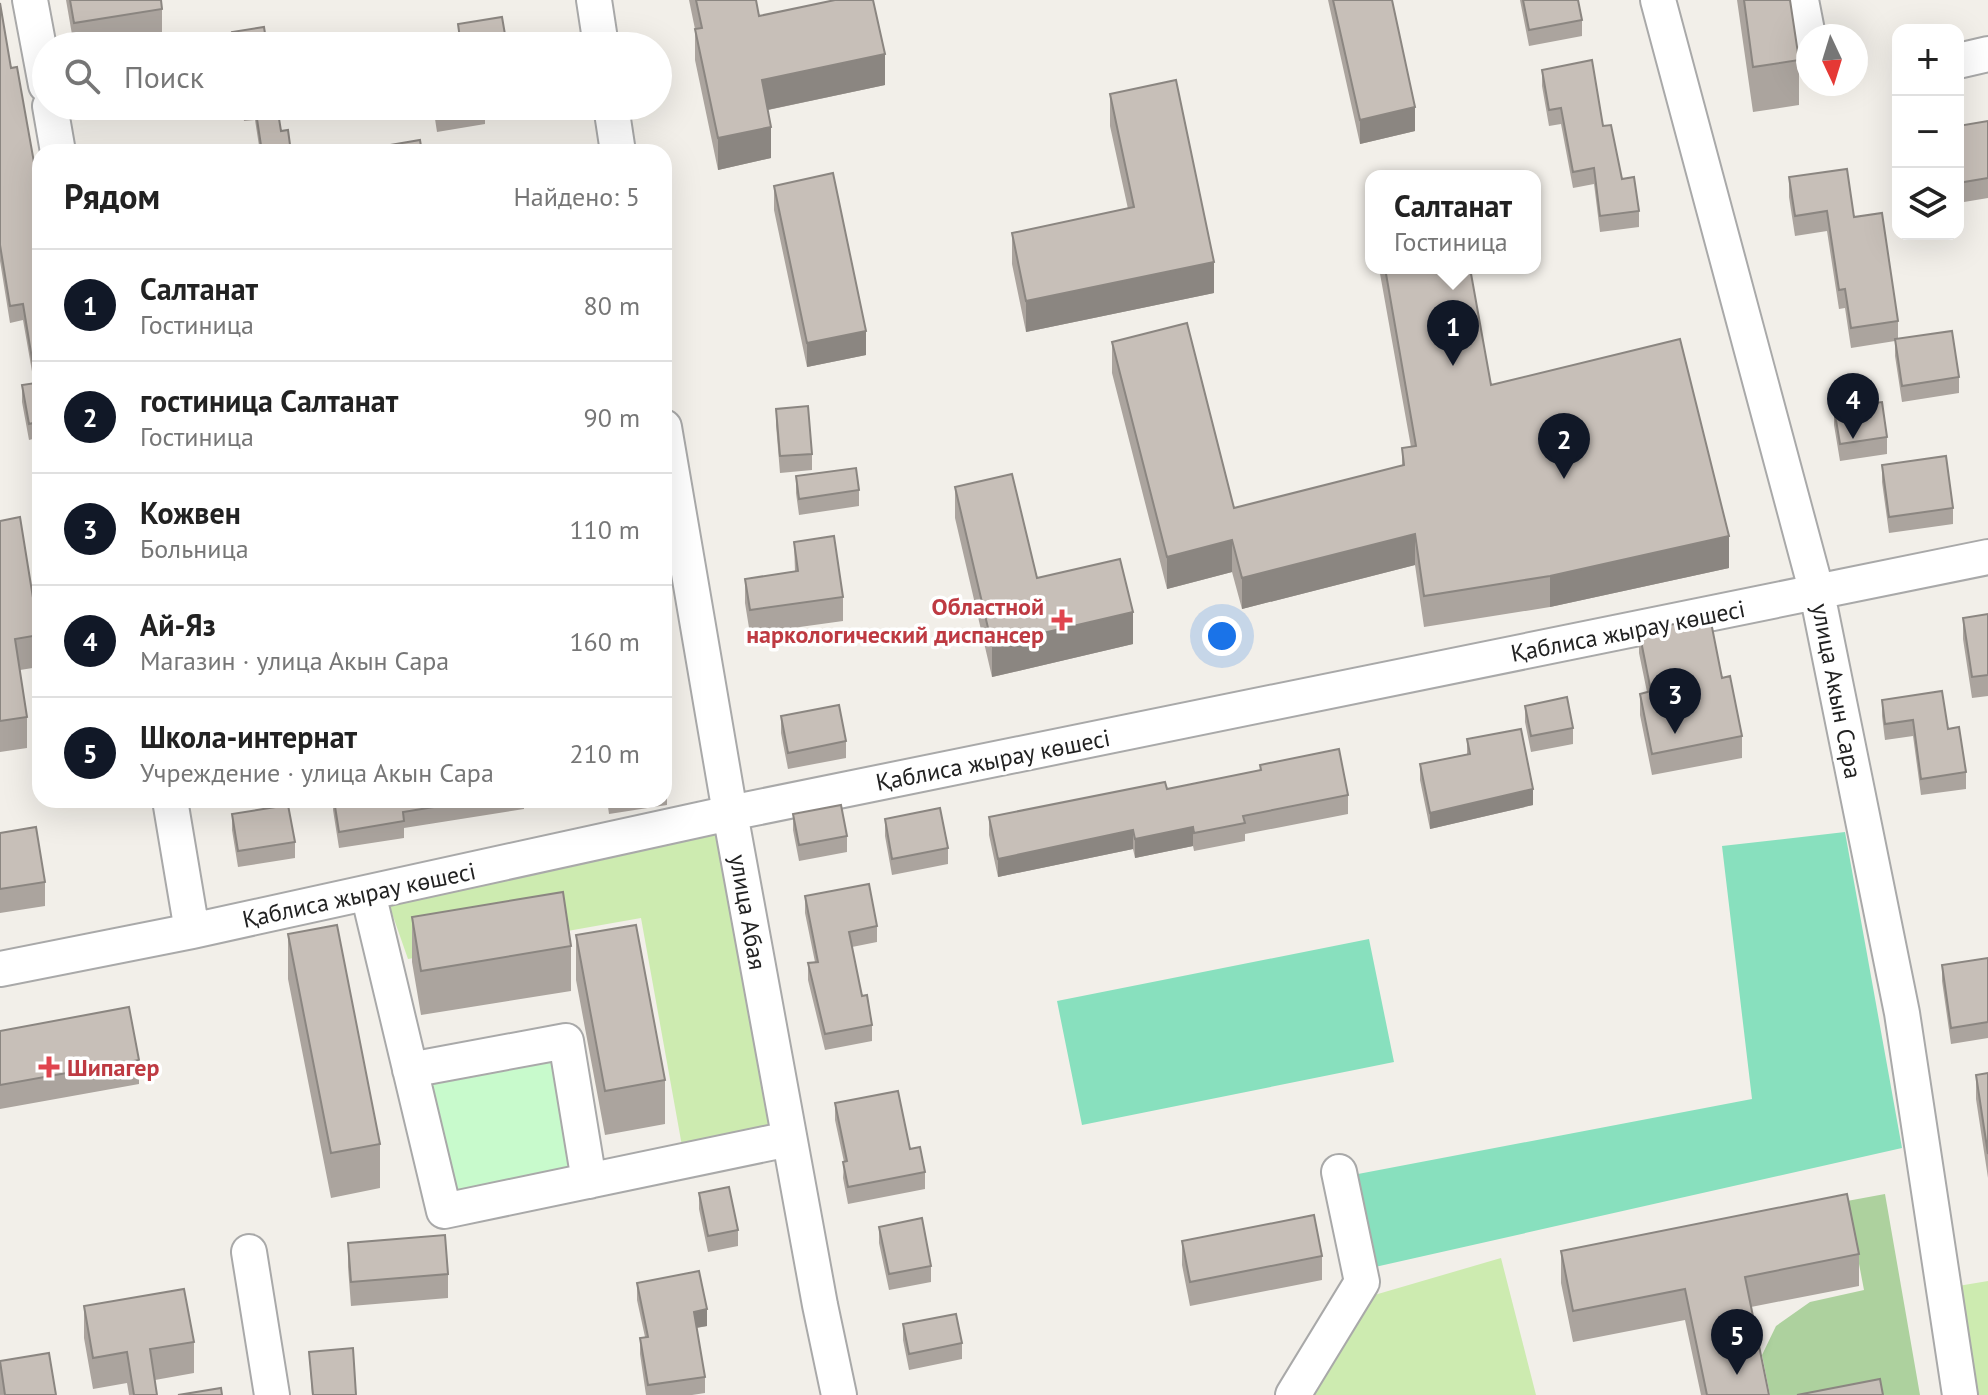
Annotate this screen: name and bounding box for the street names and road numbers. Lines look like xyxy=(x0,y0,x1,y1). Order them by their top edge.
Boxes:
street label: Қаблиса жырау көшесі xyxy=(1508,593,1748,669)
street label: улица Акын Сара xyxy=(1805,601,1869,781)
street label: Қаблиса жырау көшесі xyxy=(873,722,1113,798)
street label: улица Абая xyxy=(723,852,773,972)
street label: Қаблиса жырау көшесі xyxy=(239,855,479,935)

